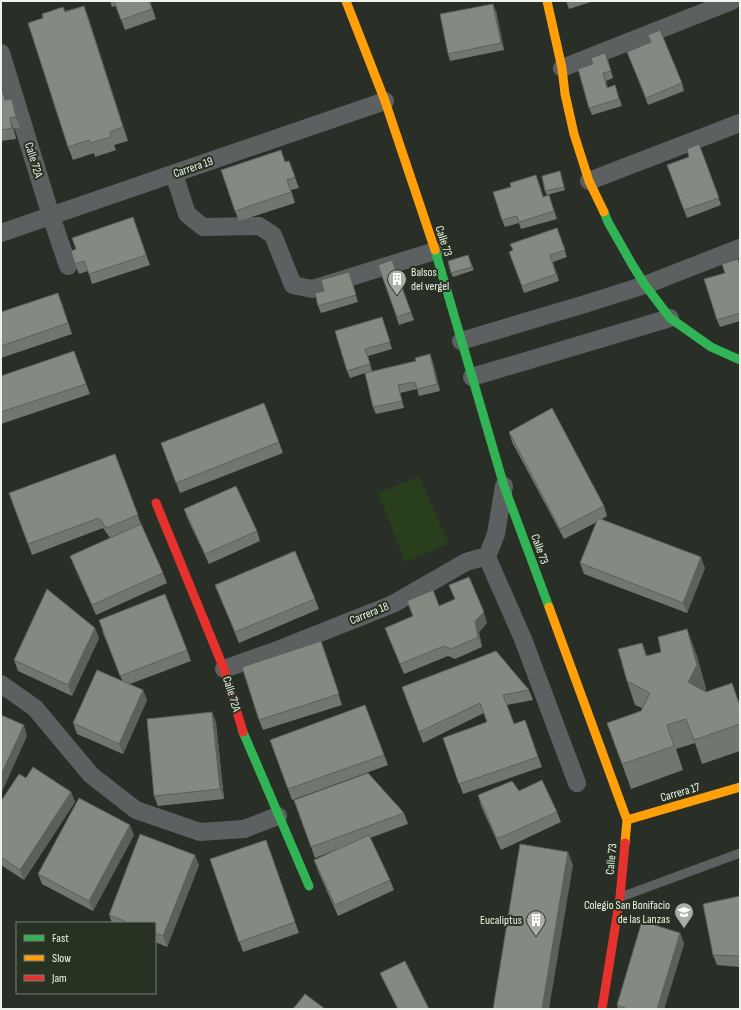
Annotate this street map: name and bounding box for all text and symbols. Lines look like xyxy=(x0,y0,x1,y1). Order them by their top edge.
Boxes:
street label: Calle 72A xyxy=(21,141,46,181)
street label: Carrera 19 xyxy=(171,154,215,181)
street label: Calle 73 xyxy=(432,224,455,258)
place label: Balsos del vergel xyxy=(411,265,449,294)
building icon: Balsos del vergel xyxy=(386,268,408,296)
street label: Calle 73 xyxy=(527,532,552,566)
street label: Carrera 18 xyxy=(347,599,391,628)
street label: Calle 72A xyxy=(219,675,244,715)
street label: Carrera 17 xyxy=(659,780,702,805)
street label: Calle 73 xyxy=(603,843,620,875)
place label: Colegio San Bonifacio de las Lanzas xyxy=(584,898,670,927)
school or university icon: Colegio San Bonifacio de las Lanzas xyxy=(673,901,695,929)
building icon: Eucaliptus xyxy=(525,909,547,937)
place label: Eucaliptus xyxy=(480,913,522,928)
legend xyxy=(16,922,156,994)
text: Fast xyxy=(52,931,69,946)
text: Slow xyxy=(52,951,71,966)
text: Jam xyxy=(51,971,67,986)

